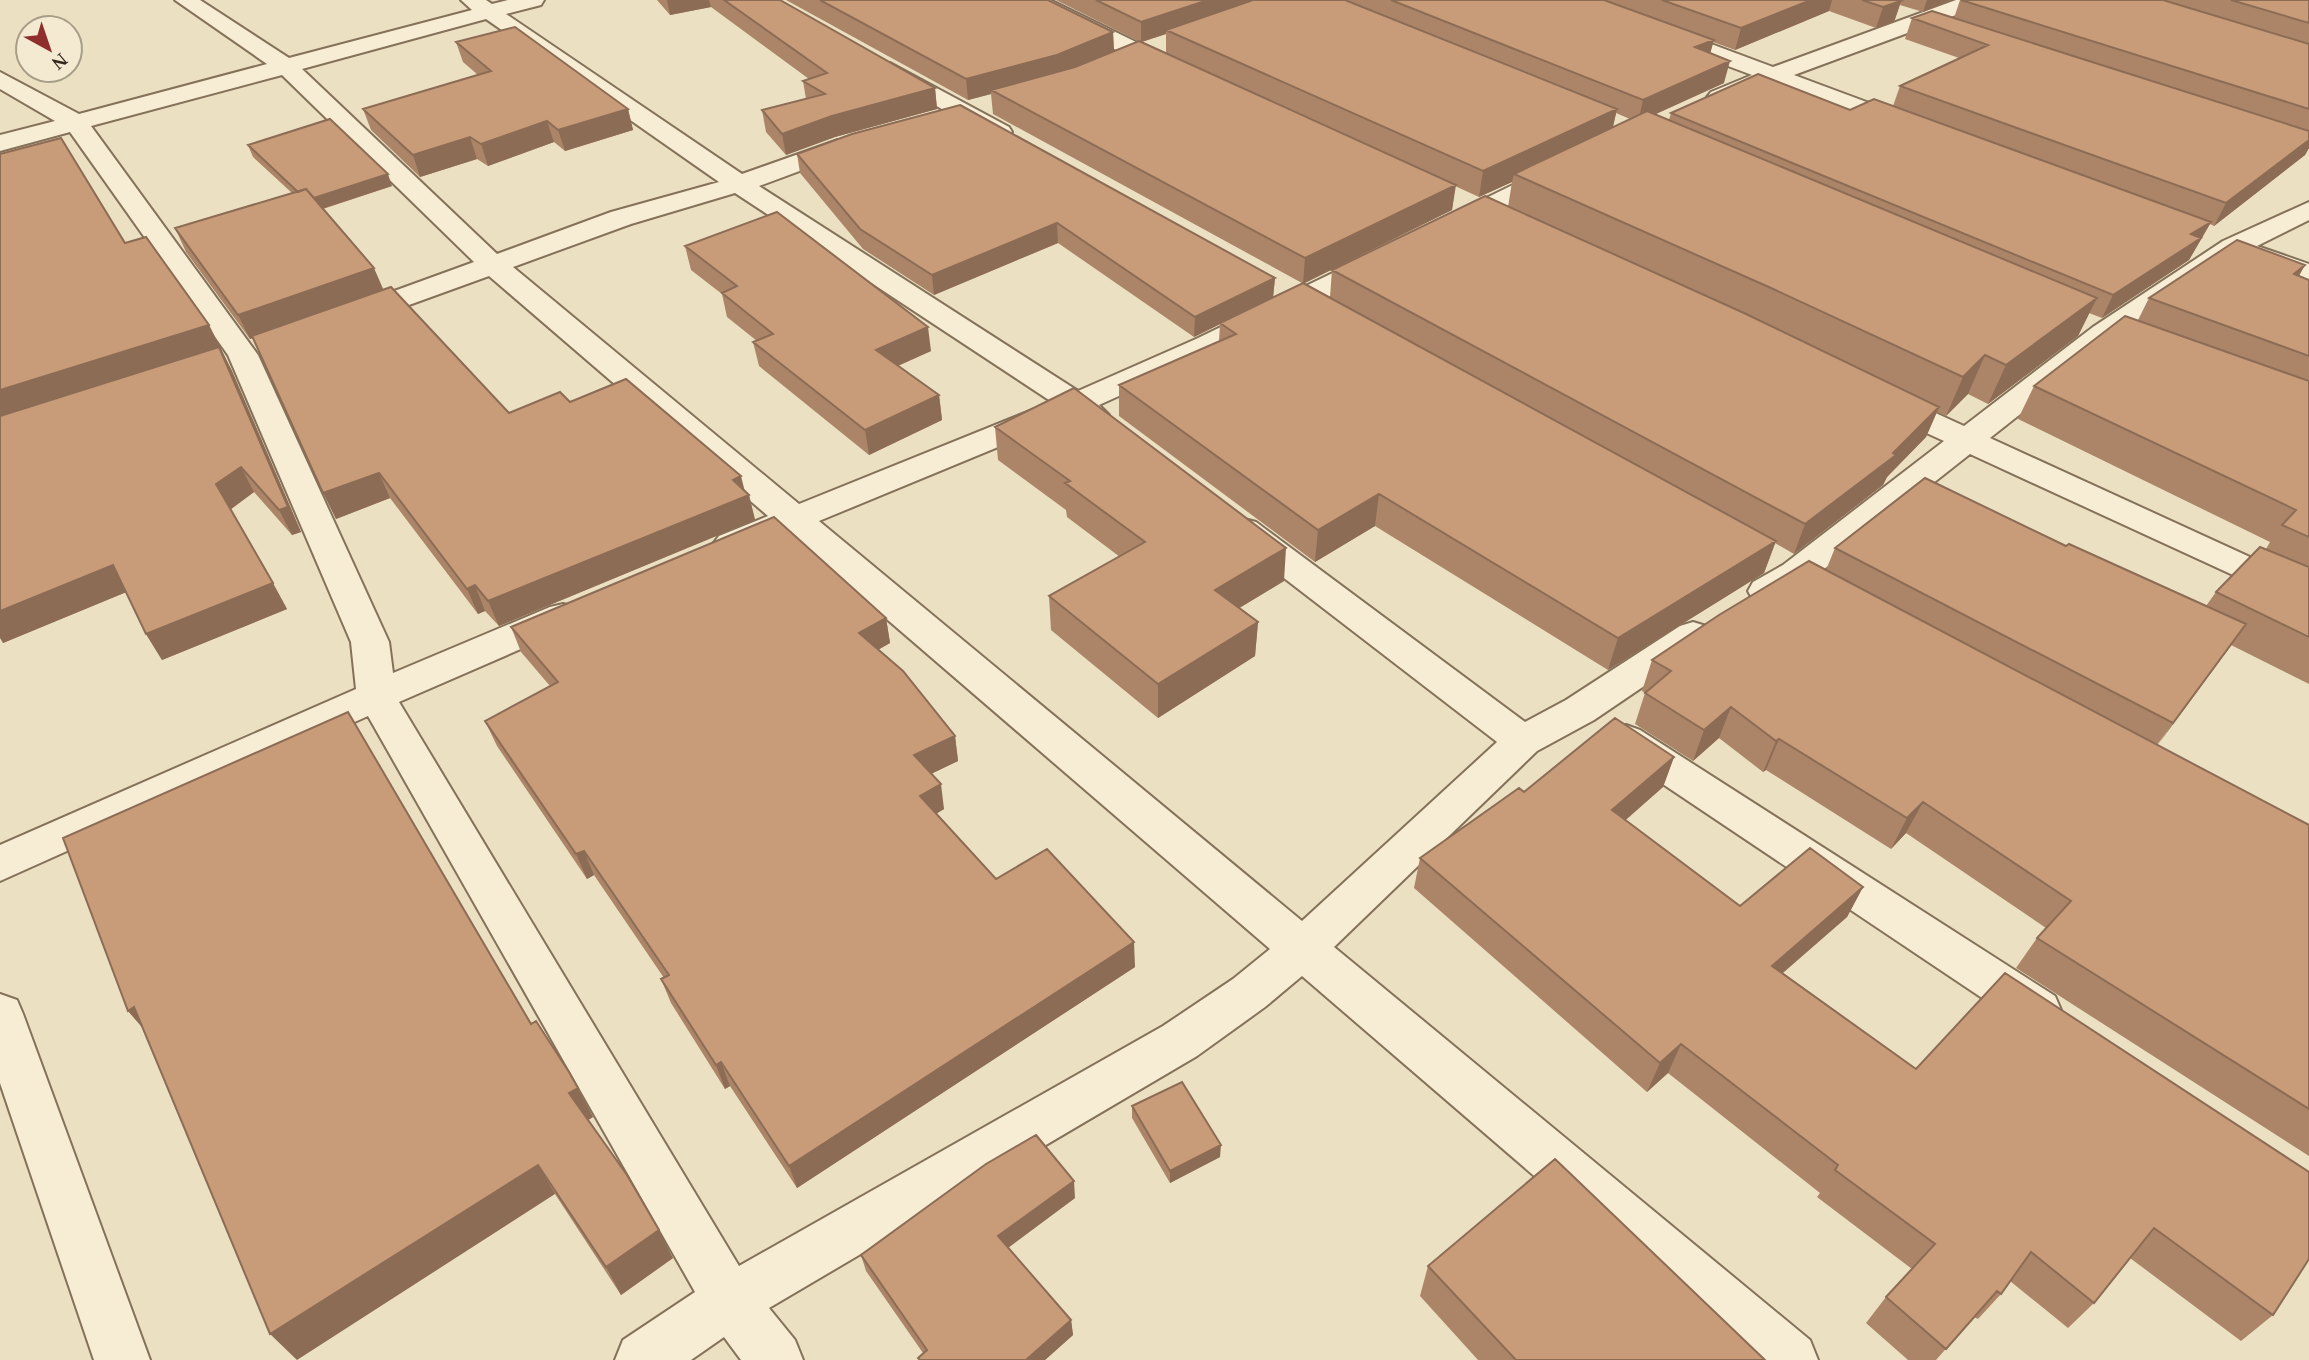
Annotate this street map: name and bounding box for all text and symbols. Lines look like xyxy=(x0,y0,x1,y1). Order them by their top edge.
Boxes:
north arrow xyxy=(14,14,84,84)
text: N xyxy=(47,49,72,74)

